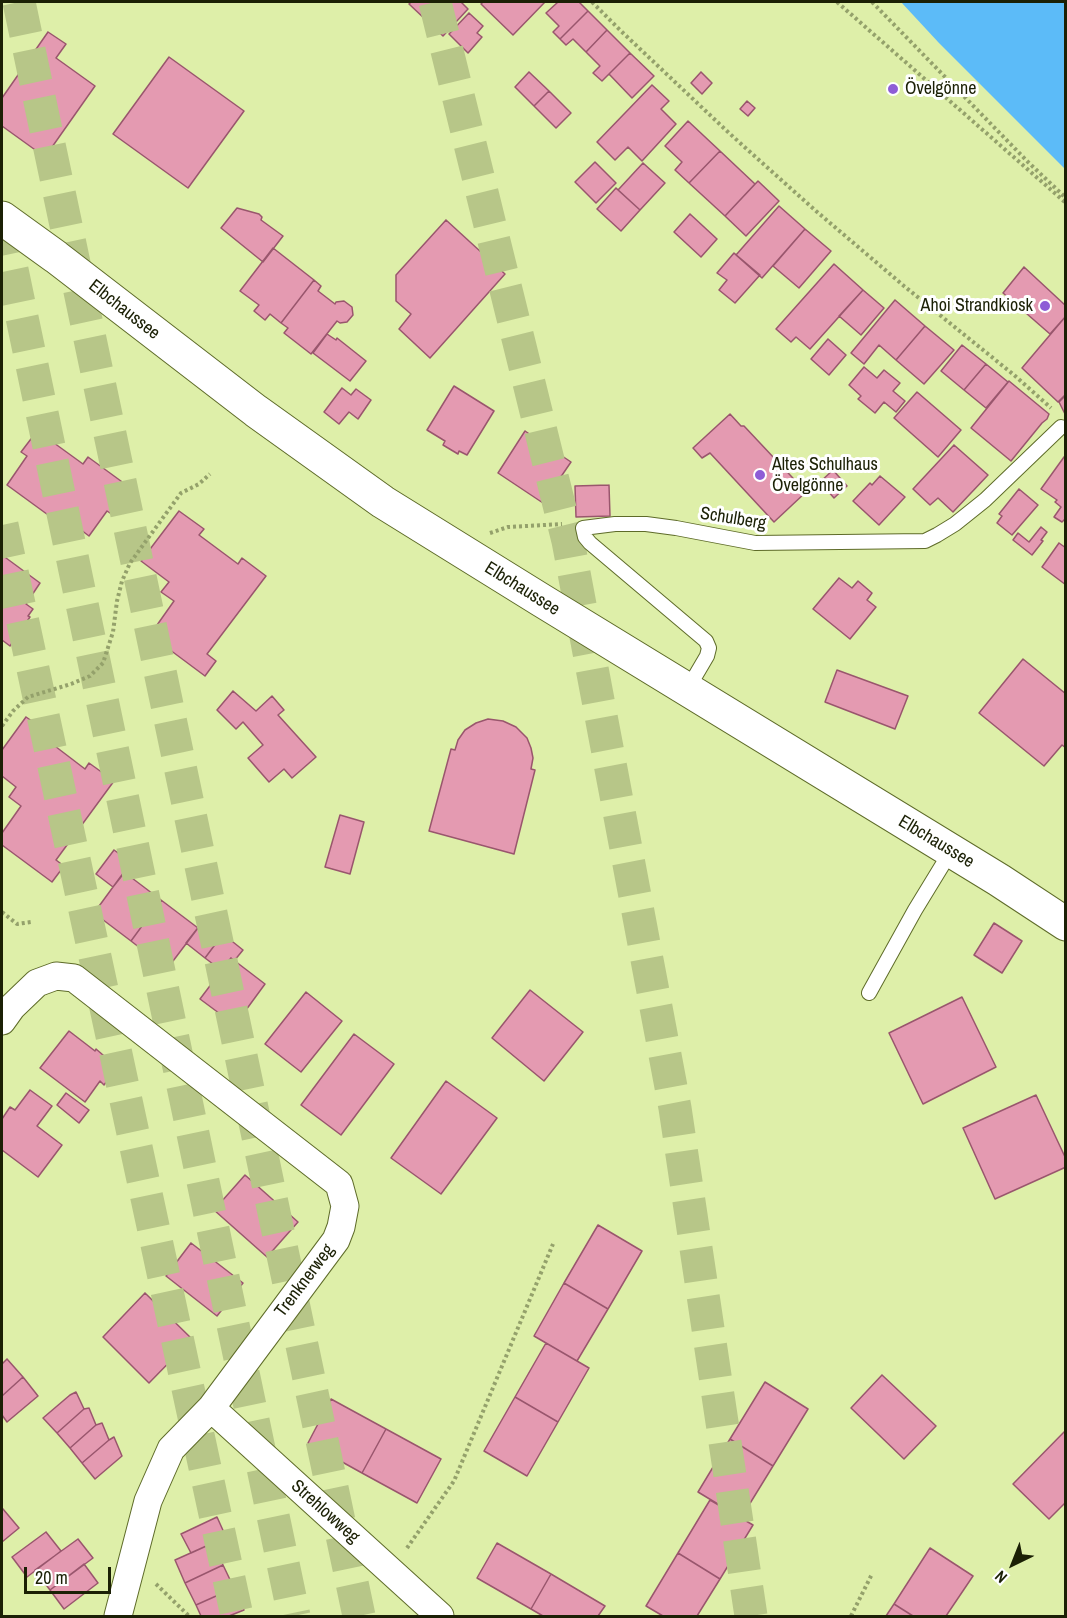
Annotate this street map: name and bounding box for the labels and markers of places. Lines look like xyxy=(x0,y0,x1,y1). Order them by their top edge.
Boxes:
place label: Övelgönne xyxy=(905,78,976,100)
marker: Övelgönne xyxy=(886,82,900,96)
place label: Ahoi Strandkiosk xyxy=(921,295,1033,317)
marker: Ahoi Strandkiosk xyxy=(1038,299,1052,313)
place label: Altes Schulhaus Övelgönne xyxy=(772,454,878,496)
marker: Altes Schulhaus Övelgönne xyxy=(753,468,767,482)

